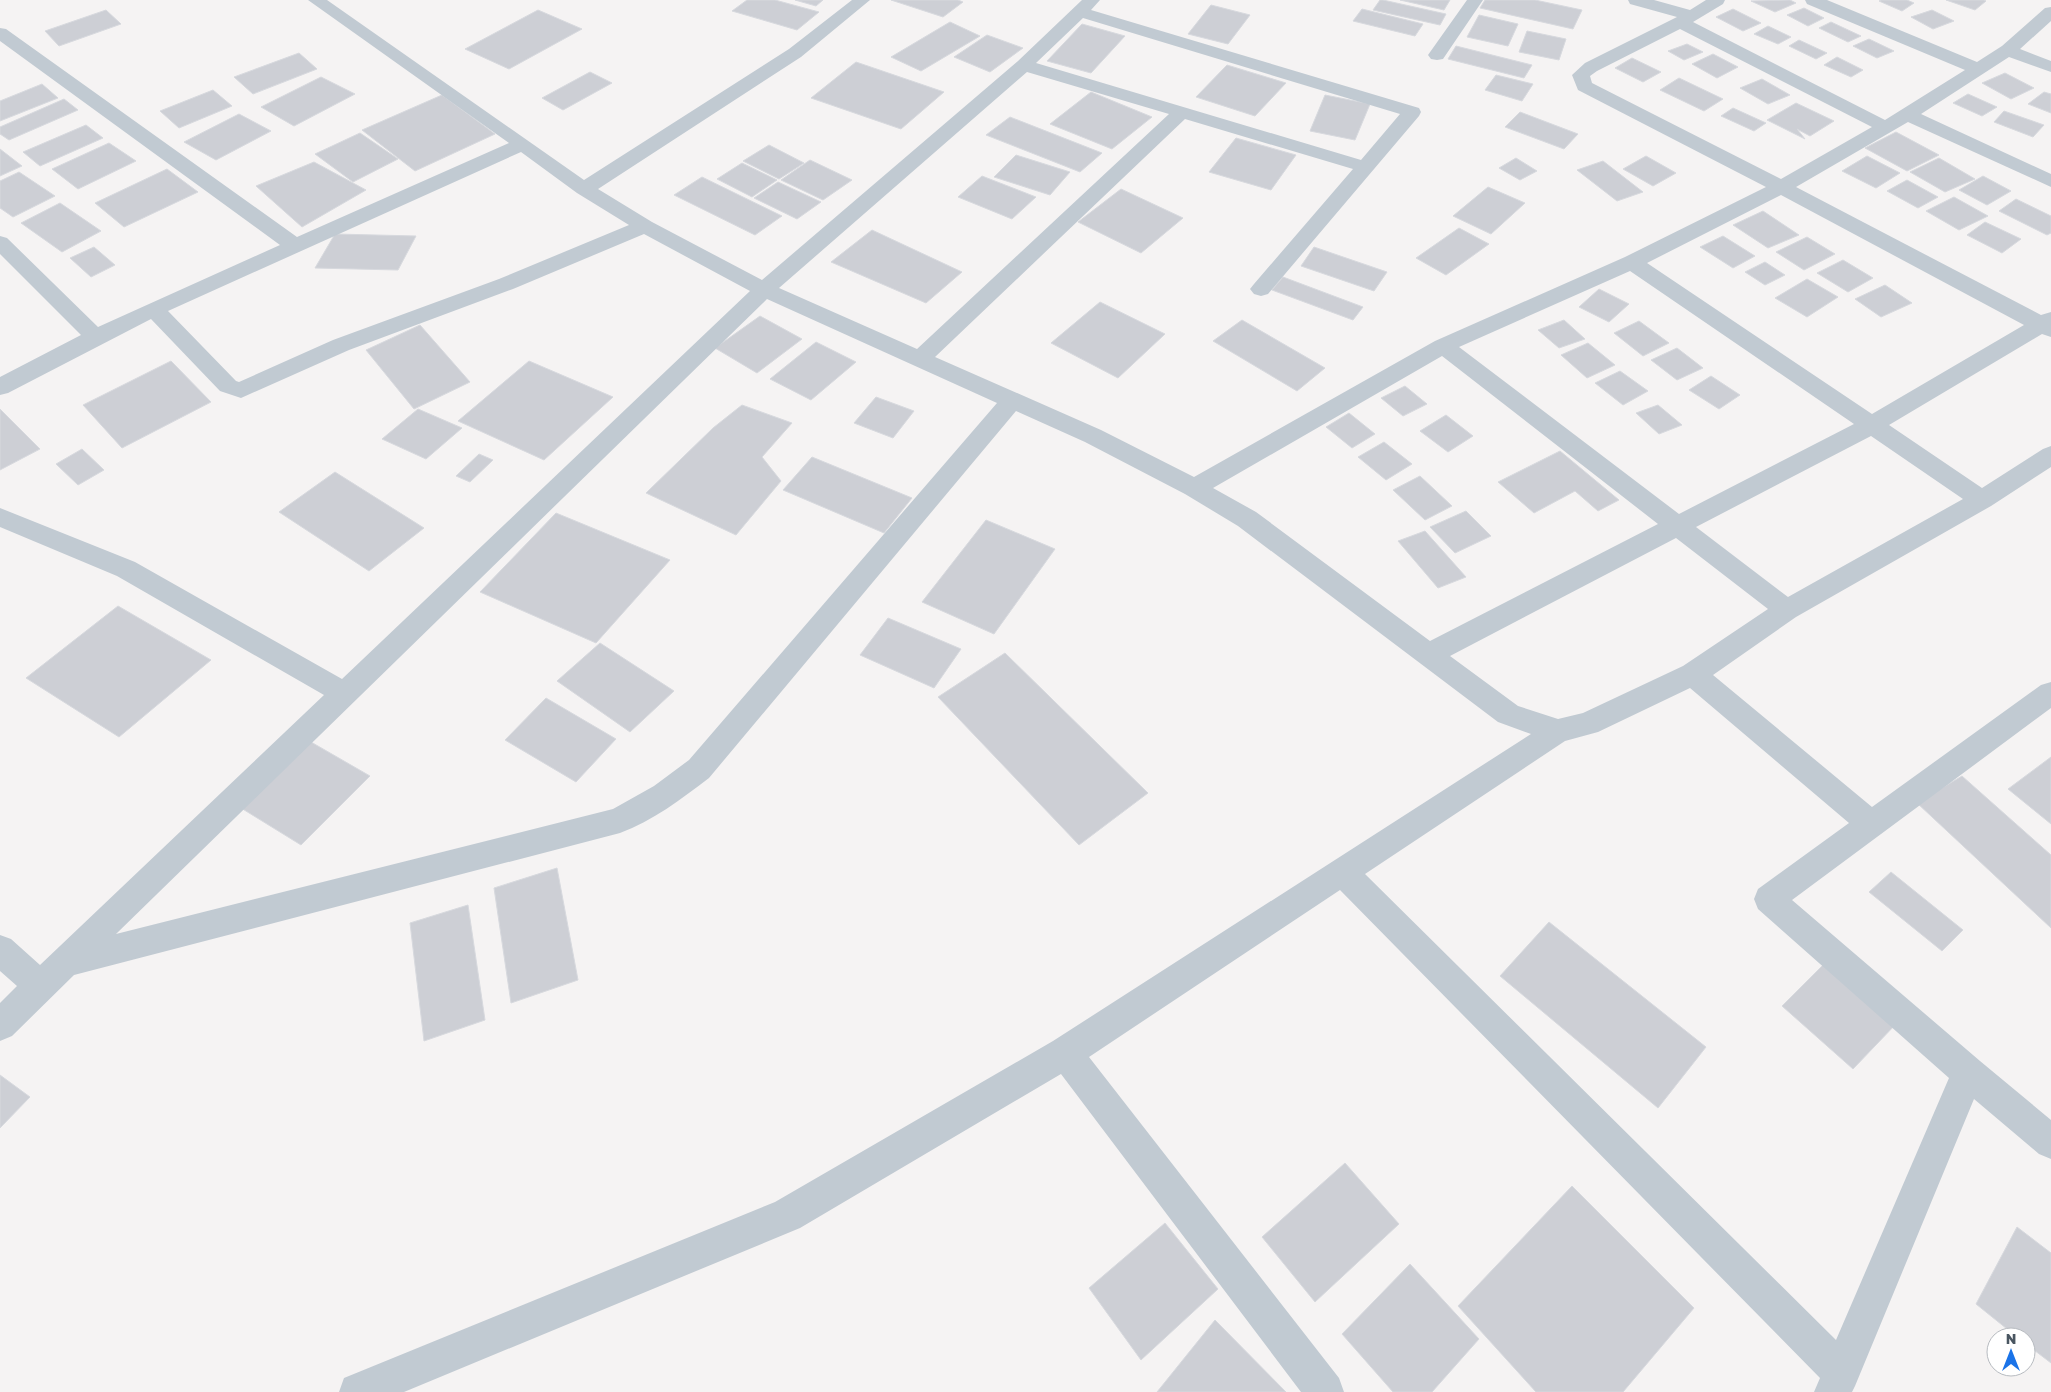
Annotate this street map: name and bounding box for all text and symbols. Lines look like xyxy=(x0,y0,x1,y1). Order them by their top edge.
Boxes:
north arrow xyxy=(1986,1327,2036,1377)
text: N xyxy=(2006,1330,2016,1347)

